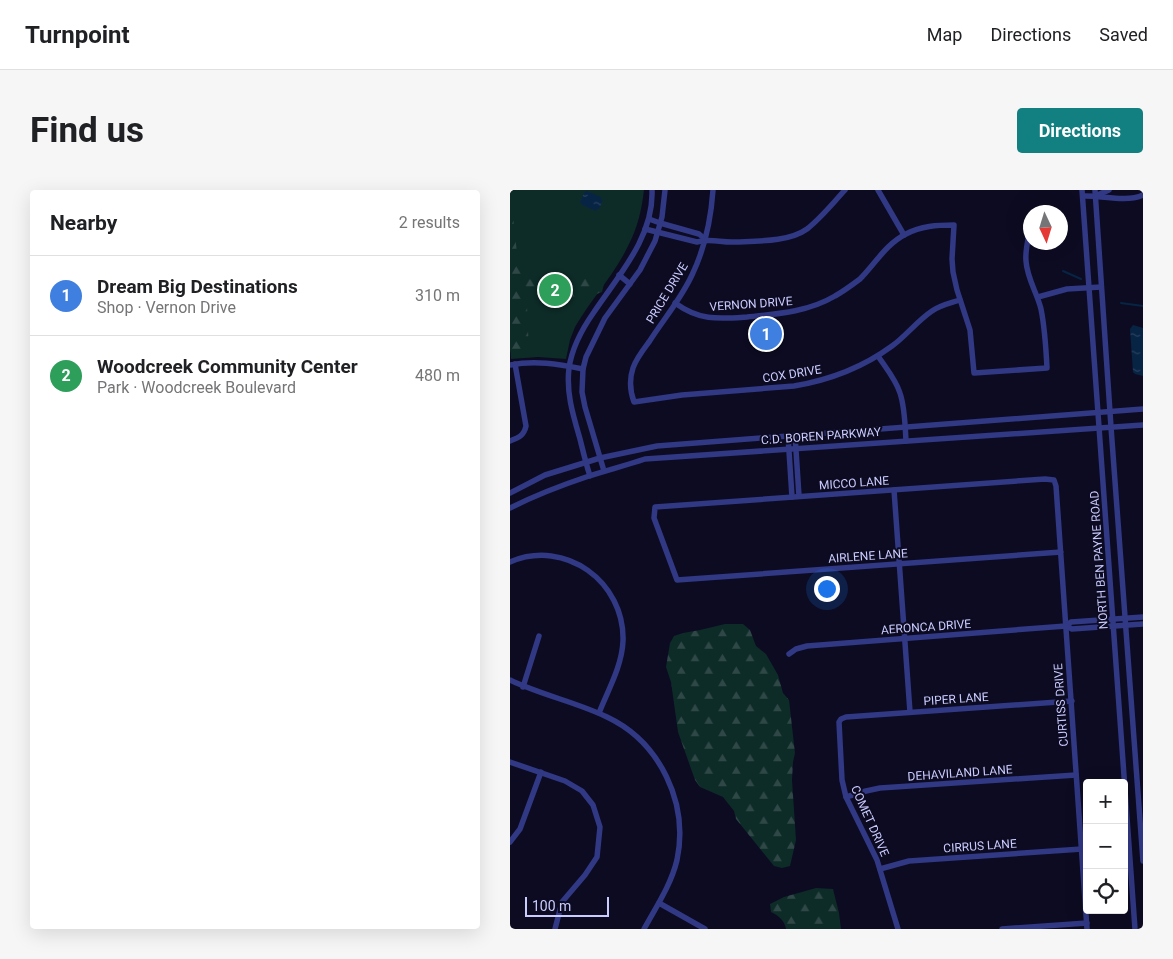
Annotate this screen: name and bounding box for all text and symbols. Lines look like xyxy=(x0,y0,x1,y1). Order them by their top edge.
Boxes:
text: Turnpoint xyxy=(25,21,130,49)
text: Map xyxy=(927,24,962,45)
text: Directions xyxy=(990,24,1071,45)
text: Saved xyxy=(1099,24,1148,45)
button: Directions xyxy=(1017,108,1143,153)
text: Find us xyxy=(30,110,144,151)
north arrow xyxy=(1023,205,1068,250)
text: Nearby xyxy=(50,211,117,235)
text: 2 results xyxy=(399,213,460,232)
street label: PRICE DRIVE xyxy=(643,260,691,326)
pin: 2 xyxy=(539,271,571,309)
text: Dream Big Destinations xyxy=(97,275,298,298)
text: 1 xyxy=(61,286,71,305)
text: 310 m xyxy=(415,286,460,305)
street label: VERNON DRIVE xyxy=(709,294,793,314)
text: Shop · Vernon Drive xyxy=(97,298,236,317)
pin: 1 xyxy=(750,315,782,353)
text: Woodcreek Community Center xyxy=(97,355,358,378)
street label: COX DRIVE xyxy=(762,362,823,386)
text: 2 xyxy=(61,366,71,385)
text: 480 m xyxy=(415,366,460,385)
text: Park · Woodcreek Boulevard xyxy=(97,378,296,397)
street label: C.D. BOREN PARKWAY xyxy=(761,425,882,447)
street label: MICCO LANE xyxy=(818,474,890,492)
street label: NORTH BEN PAYNE ROAD xyxy=(1087,490,1111,630)
street label: AIRLENE LANE xyxy=(828,546,909,566)
your location xyxy=(814,576,840,602)
street label: AERONCA DRIVE xyxy=(880,617,972,637)
street label: CURTISS DRIVE xyxy=(1051,663,1071,747)
street label: PIPER LANE xyxy=(923,690,989,708)
street label: DEHAVILAND LANE xyxy=(907,762,1013,784)
map controls xyxy=(1083,779,1128,914)
button: + xyxy=(1083,779,1128,824)
street label: COMET DRIVE xyxy=(848,783,892,859)
button: − xyxy=(1083,824,1128,869)
street label: CIRRUS LANE xyxy=(943,836,1017,856)
button: locate xyxy=(1083,869,1128,914)
scale bar xyxy=(525,894,609,917)
text: 100 m xyxy=(532,898,571,914)

